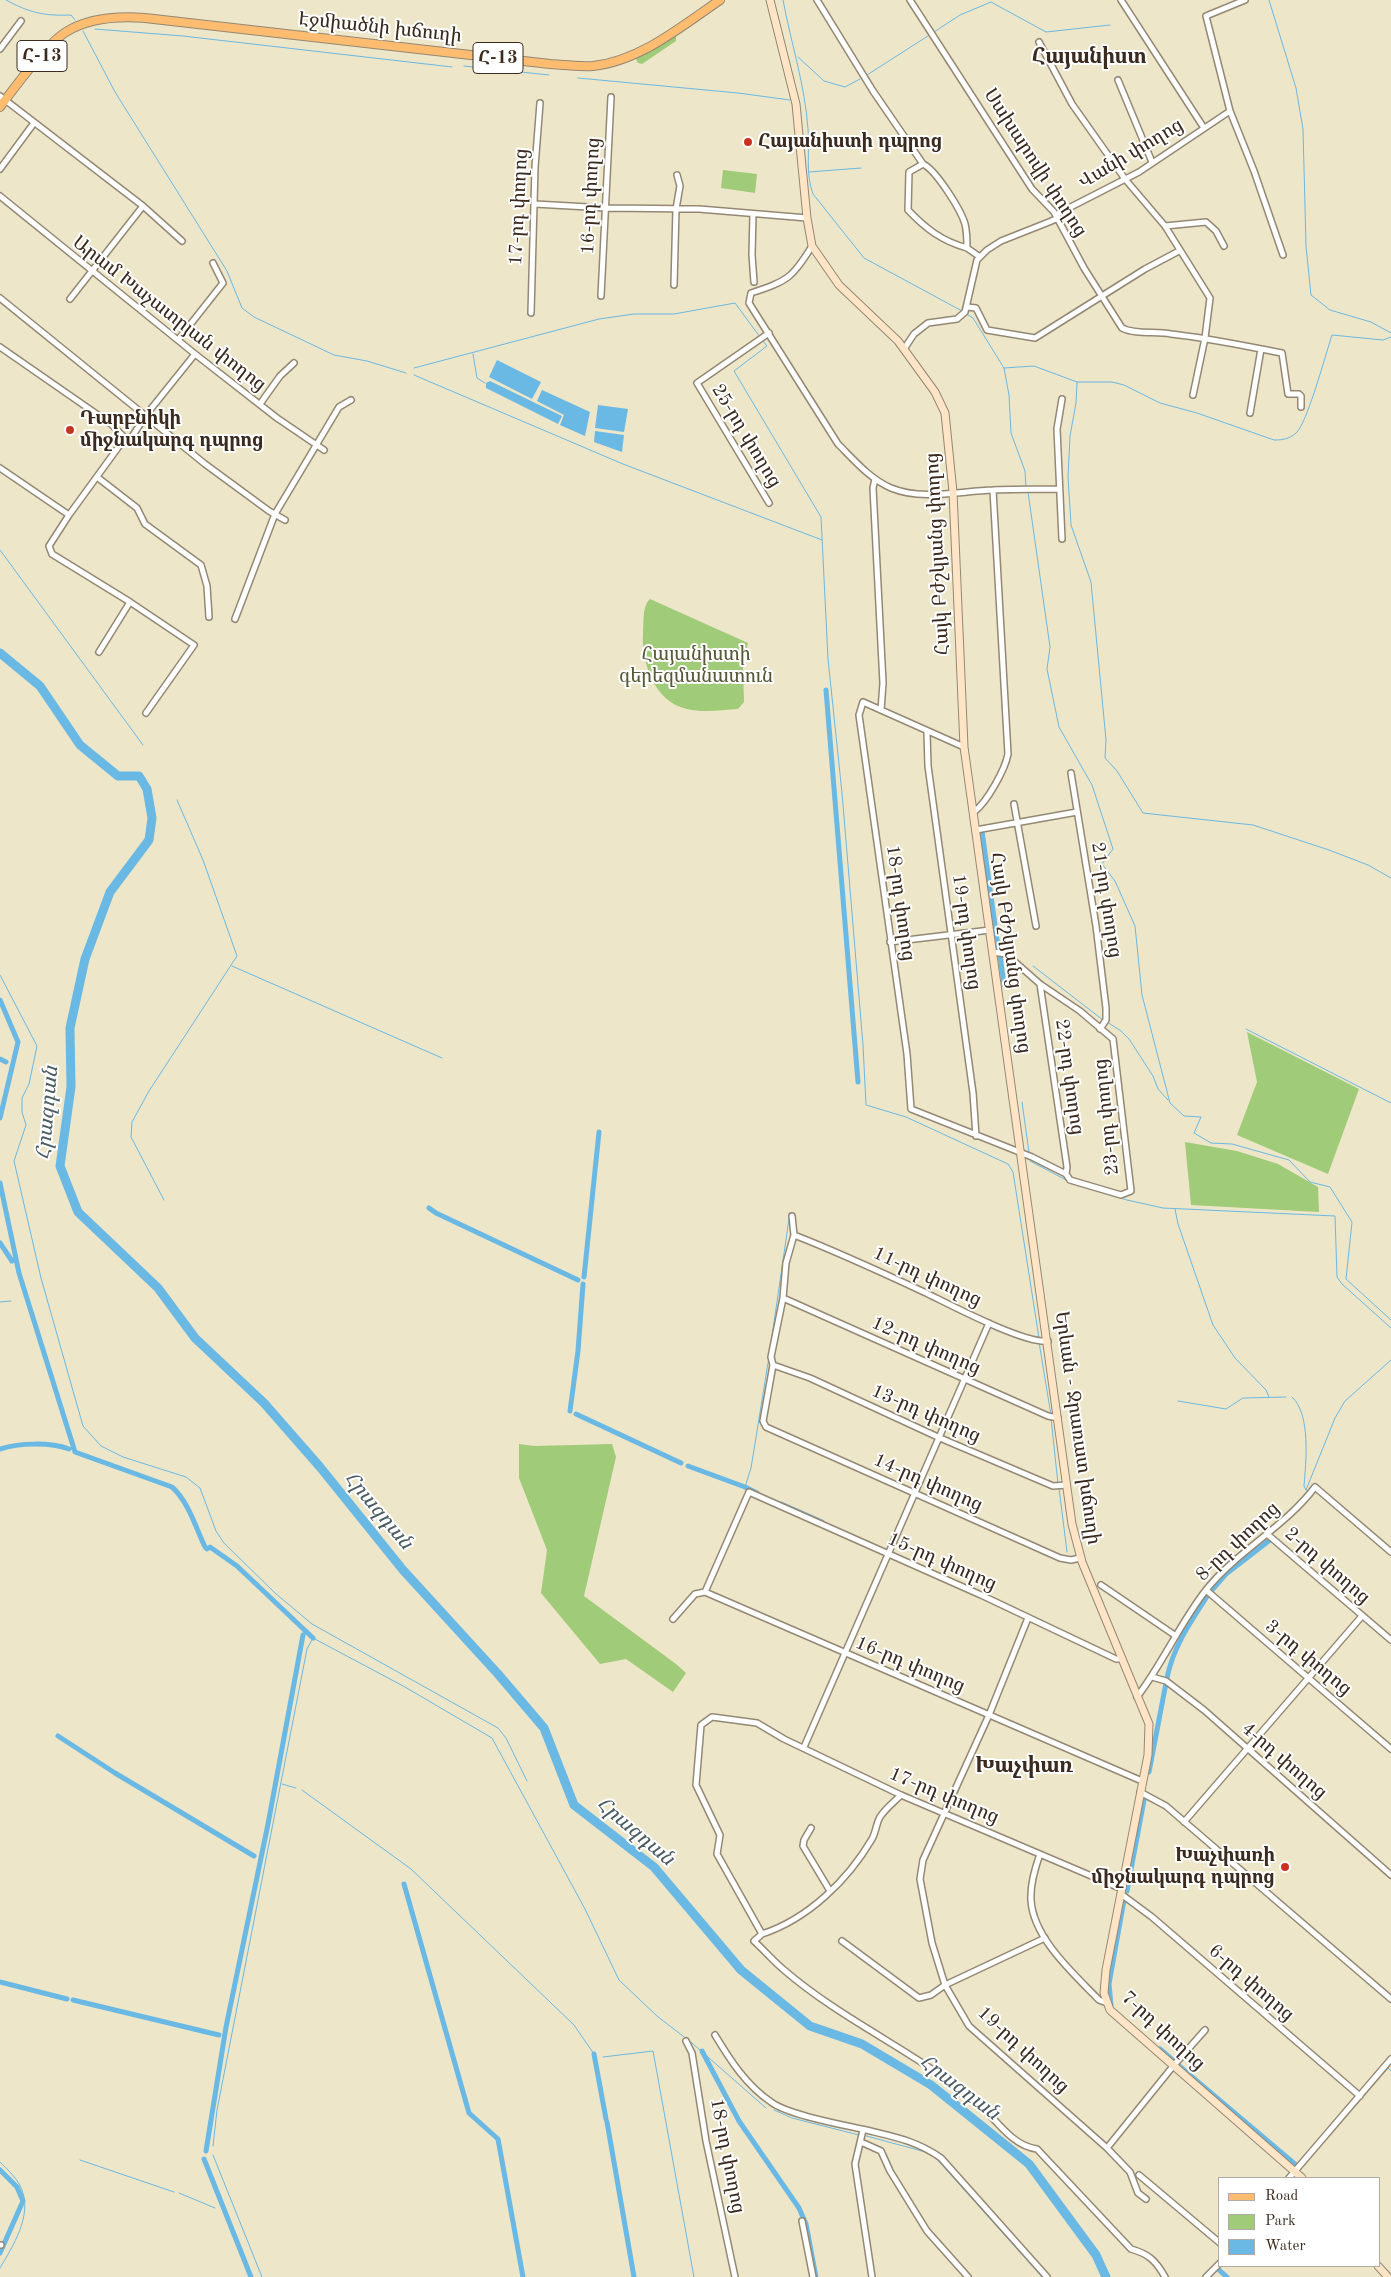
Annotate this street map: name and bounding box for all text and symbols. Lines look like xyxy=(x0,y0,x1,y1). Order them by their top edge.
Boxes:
street label: Էջմիածնի խճուղի xyxy=(297,8,463,48)
road number: Հ-13 xyxy=(17,40,67,72)
road number: Հ-13 xyxy=(473,42,523,74)
district label: Հայանիստ xyxy=(1032,44,1146,70)
street label: Սախարովի փողոց xyxy=(978,84,1092,242)
street label: Վանի փողոց xyxy=(1075,114,1187,194)
place label: Հայանիստի դպրոց xyxy=(758,131,942,153)
marker: Հայանիստի դպրոց xyxy=(742,136,754,148)
street label: 16-րդ փողոց xyxy=(577,137,605,255)
street label: 17-րդ փողոց xyxy=(505,148,533,266)
street label: Արամ Խաչատրյան փողոց xyxy=(68,231,270,397)
street label: 25-րդ փողոց xyxy=(706,380,786,492)
place label: Դարբնիկի միջնակարգ դպրոց xyxy=(80,408,264,452)
marker: Դարբնիկի միջնակարգ դպրոց xyxy=(64,424,76,436)
street label: Հայկ Բժշկյանց փողոց xyxy=(921,452,955,656)
park label: Հայանիստի գերեզմանատուն xyxy=(619,644,773,688)
street label: 21-րդ փողոց xyxy=(1086,840,1126,960)
street label: 18-րդ փողոց xyxy=(881,844,919,962)
street label: Հայկ Բժշկյանց փողոց xyxy=(985,851,1035,1055)
street label: 19-րդ փողոց xyxy=(947,873,985,991)
street label: 22-րդ փողոց xyxy=(1050,1018,1088,1136)
street label: 23-րդ փողոց xyxy=(1090,1058,1124,1176)
water label: Հրազդան xyxy=(32,1065,64,1161)
street label: 11-րդ փողոց xyxy=(869,1242,985,1312)
street label: Երևան - Ջրառատ խճուղի xyxy=(1049,1310,1105,1546)
street label: 12-րդ փողոց xyxy=(868,1312,984,1380)
street label: 13-րդ փողոց xyxy=(868,1380,984,1448)
street label: 14-րդ փողոց xyxy=(870,1449,986,1517)
water label: Հրազդան xyxy=(339,1467,417,1555)
street label: 8-րդ փողոց xyxy=(1191,1498,1285,1586)
street label: 2-րդ փողոց xyxy=(1280,1523,1374,1609)
street label: 15-րդ փողոց xyxy=(884,1528,1000,1596)
street label: 3-րդ փողոց xyxy=(1260,1615,1356,1701)
street label: 16-րդ փողոց xyxy=(852,1632,968,1698)
street label: 4-րդ փողոց xyxy=(1237,1718,1331,1804)
district label: Խաչփառ xyxy=(975,1753,1073,1779)
street label: 17-րդ փողոց xyxy=(886,1763,1002,1829)
water label: Հրազդան xyxy=(591,1793,679,1871)
place label: Խաչփառի միջնակարգ դպրոց xyxy=(1091,1845,1275,1889)
marker: Խաչփառի միջնակարգ դպրոց xyxy=(1279,1861,1291,1873)
street label: 6-րդ փողոց xyxy=(1204,1940,1298,2026)
street label: 7-րդ փողոց xyxy=(1116,1987,1210,2075)
street label: 19-րդ փողոց xyxy=(972,2002,1074,2098)
water label: Հրազդան xyxy=(914,2050,1004,2126)
street label: 18-րդ փողոց xyxy=(705,2096,749,2216)
legend xyxy=(1218,2177,1381,2267)
text: Road xyxy=(1265,2189,1298,2204)
text: Park xyxy=(1265,2214,1296,2229)
text: Water xyxy=(1265,2239,1306,2254)

